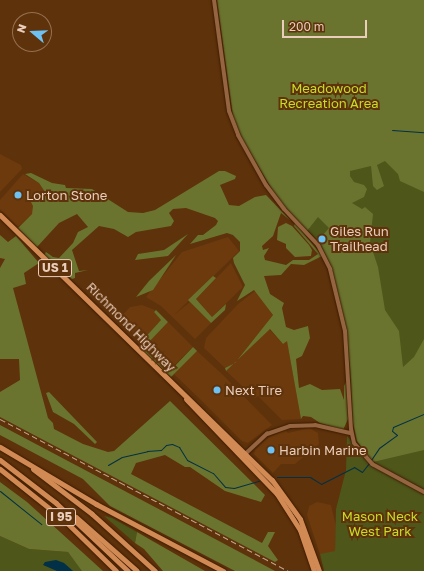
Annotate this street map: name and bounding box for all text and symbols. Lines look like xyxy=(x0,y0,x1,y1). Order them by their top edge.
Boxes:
north arrow xyxy=(12,12,52,52)
scale bar xyxy=(284,12,369,38)
text: 200 m xyxy=(289,19,324,34)
text: N xyxy=(14,22,29,34)
park label: Meadowood Recreation Area xyxy=(279,81,379,112)
place label: Lorton Stone xyxy=(26,187,107,203)
marker: Lorton Stone xyxy=(13,190,23,200)
place label: Giles Run Trailhead xyxy=(330,224,389,255)
marker: Giles Run Trailhead xyxy=(317,234,327,244)
road number: US 1 xyxy=(38,258,72,278)
street label: Richmond Highway xyxy=(83,279,179,375)
place label: Next Tire xyxy=(225,382,282,398)
marker: Next Tire xyxy=(212,385,222,395)
place label: Harbin Marine xyxy=(279,442,367,458)
marker: Harbin Marine xyxy=(266,445,276,455)
road number: I 95 xyxy=(45,507,77,527)
park label: Mason Neck West Park xyxy=(342,509,418,540)

